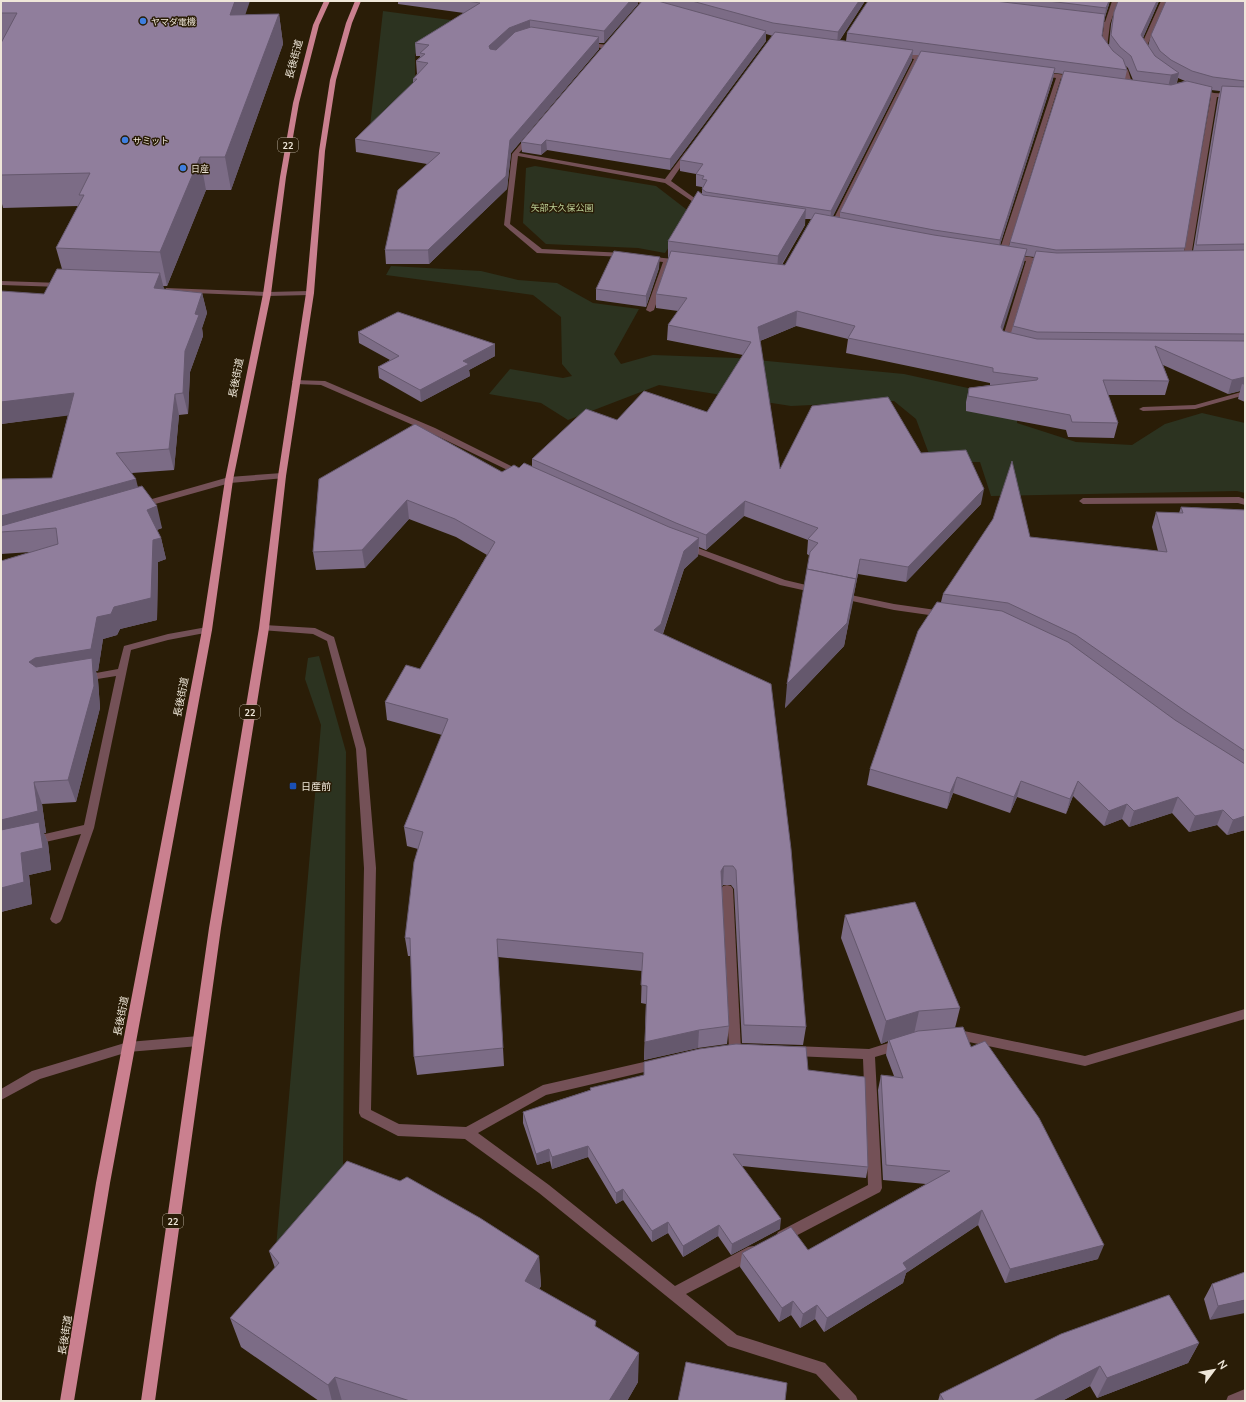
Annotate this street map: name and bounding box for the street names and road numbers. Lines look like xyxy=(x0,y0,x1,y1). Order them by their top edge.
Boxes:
street label: 長後街道 xyxy=(283,38,305,80)
road number: 22 xyxy=(278,138,298,152)
street label: 長後街道 xyxy=(226,357,246,399)
street label: 長後街道 xyxy=(171,676,191,718)
road number: 22 xyxy=(240,705,260,719)
street label: 長後街道 xyxy=(111,995,131,1037)
road number: 22 xyxy=(163,1214,183,1228)
street label: 長後街道 xyxy=(55,1314,75,1356)

